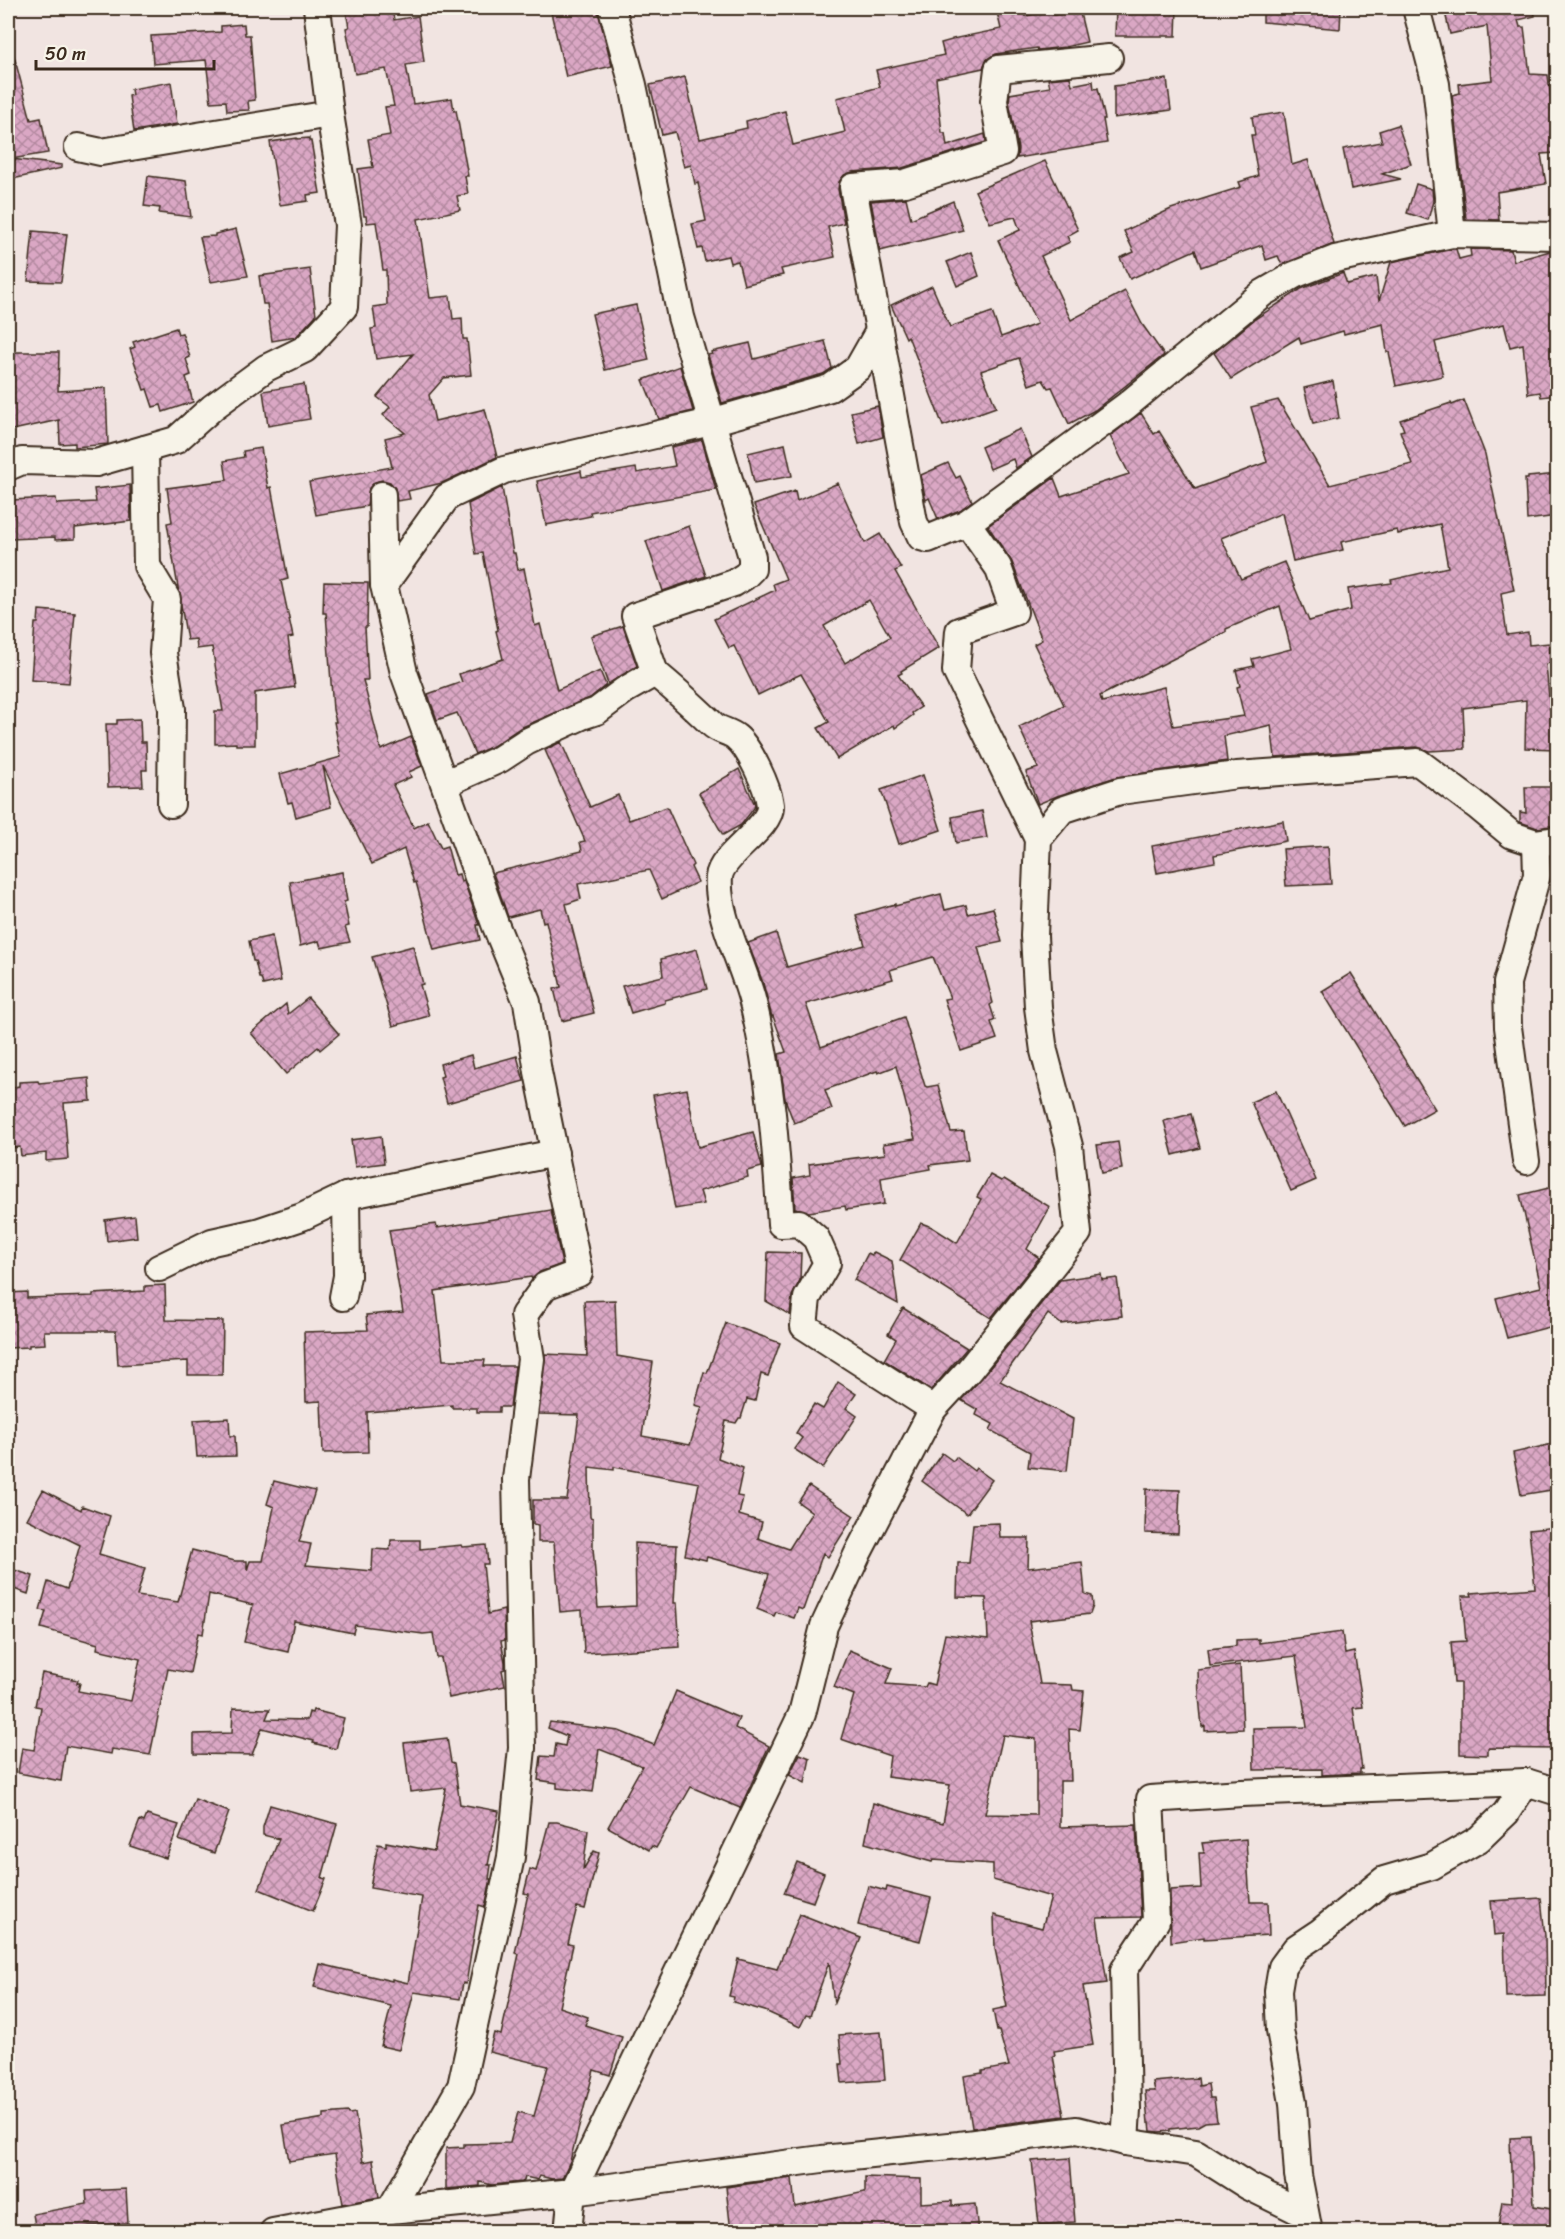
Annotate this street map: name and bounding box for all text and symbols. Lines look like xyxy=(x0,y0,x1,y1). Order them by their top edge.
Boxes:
scale bar xyxy=(36,33,214,71)
text: 50 m xyxy=(45,38,86,70)

